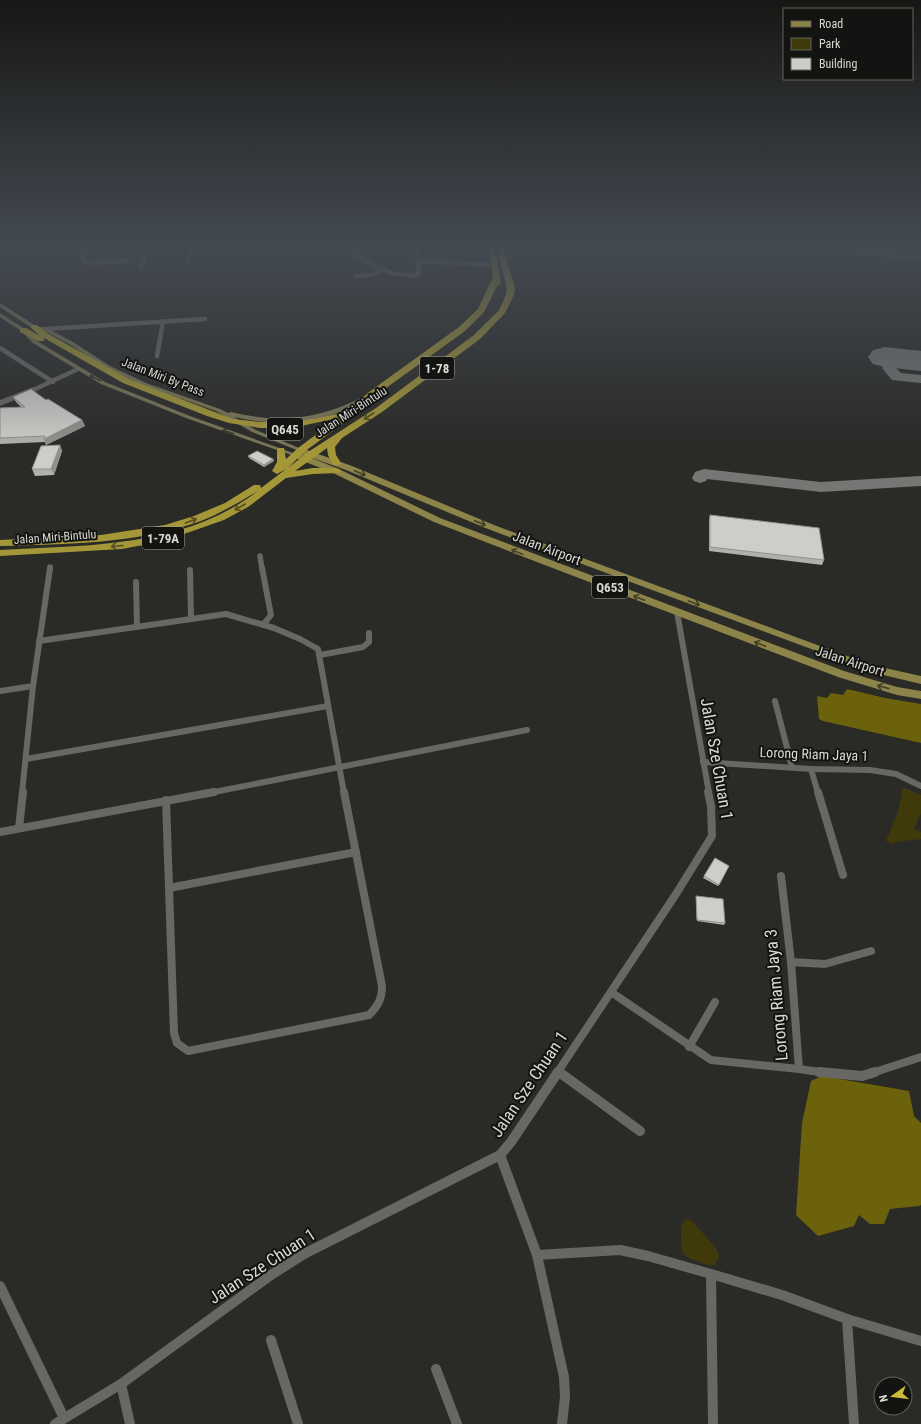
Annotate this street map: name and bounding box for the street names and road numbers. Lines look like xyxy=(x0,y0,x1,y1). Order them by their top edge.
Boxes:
street label: Jalan Miri By Pass xyxy=(120,355,206,399)
road number: 1-78 xyxy=(420,357,454,379)
street label: Jalan Miri-Bintulu xyxy=(312,383,390,440)
road number: Q645 xyxy=(267,418,303,440)
street label: Jalan Miri-Bintulu xyxy=(13,527,97,547)
road number: 1-79A xyxy=(142,527,184,549)
street label: Jalan Airport xyxy=(511,528,583,568)
road number: Q653 xyxy=(592,576,628,598)
street label: Jalan Airport xyxy=(813,642,887,680)
street label: Jalan Sze Chuan 1 xyxy=(696,697,738,821)
street label: Lorong Riam Jaya 1 xyxy=(759,744,869,764)
street label: Lorong Riam Jaya 3 xyxy=(760,928,792,1062)
street label: Jalan Sze Chuan 1 xyxy=(486,1027,572,1141)
street label: Jalan Sze Chuan 1 xyxy=(205,1224,319,1308)

